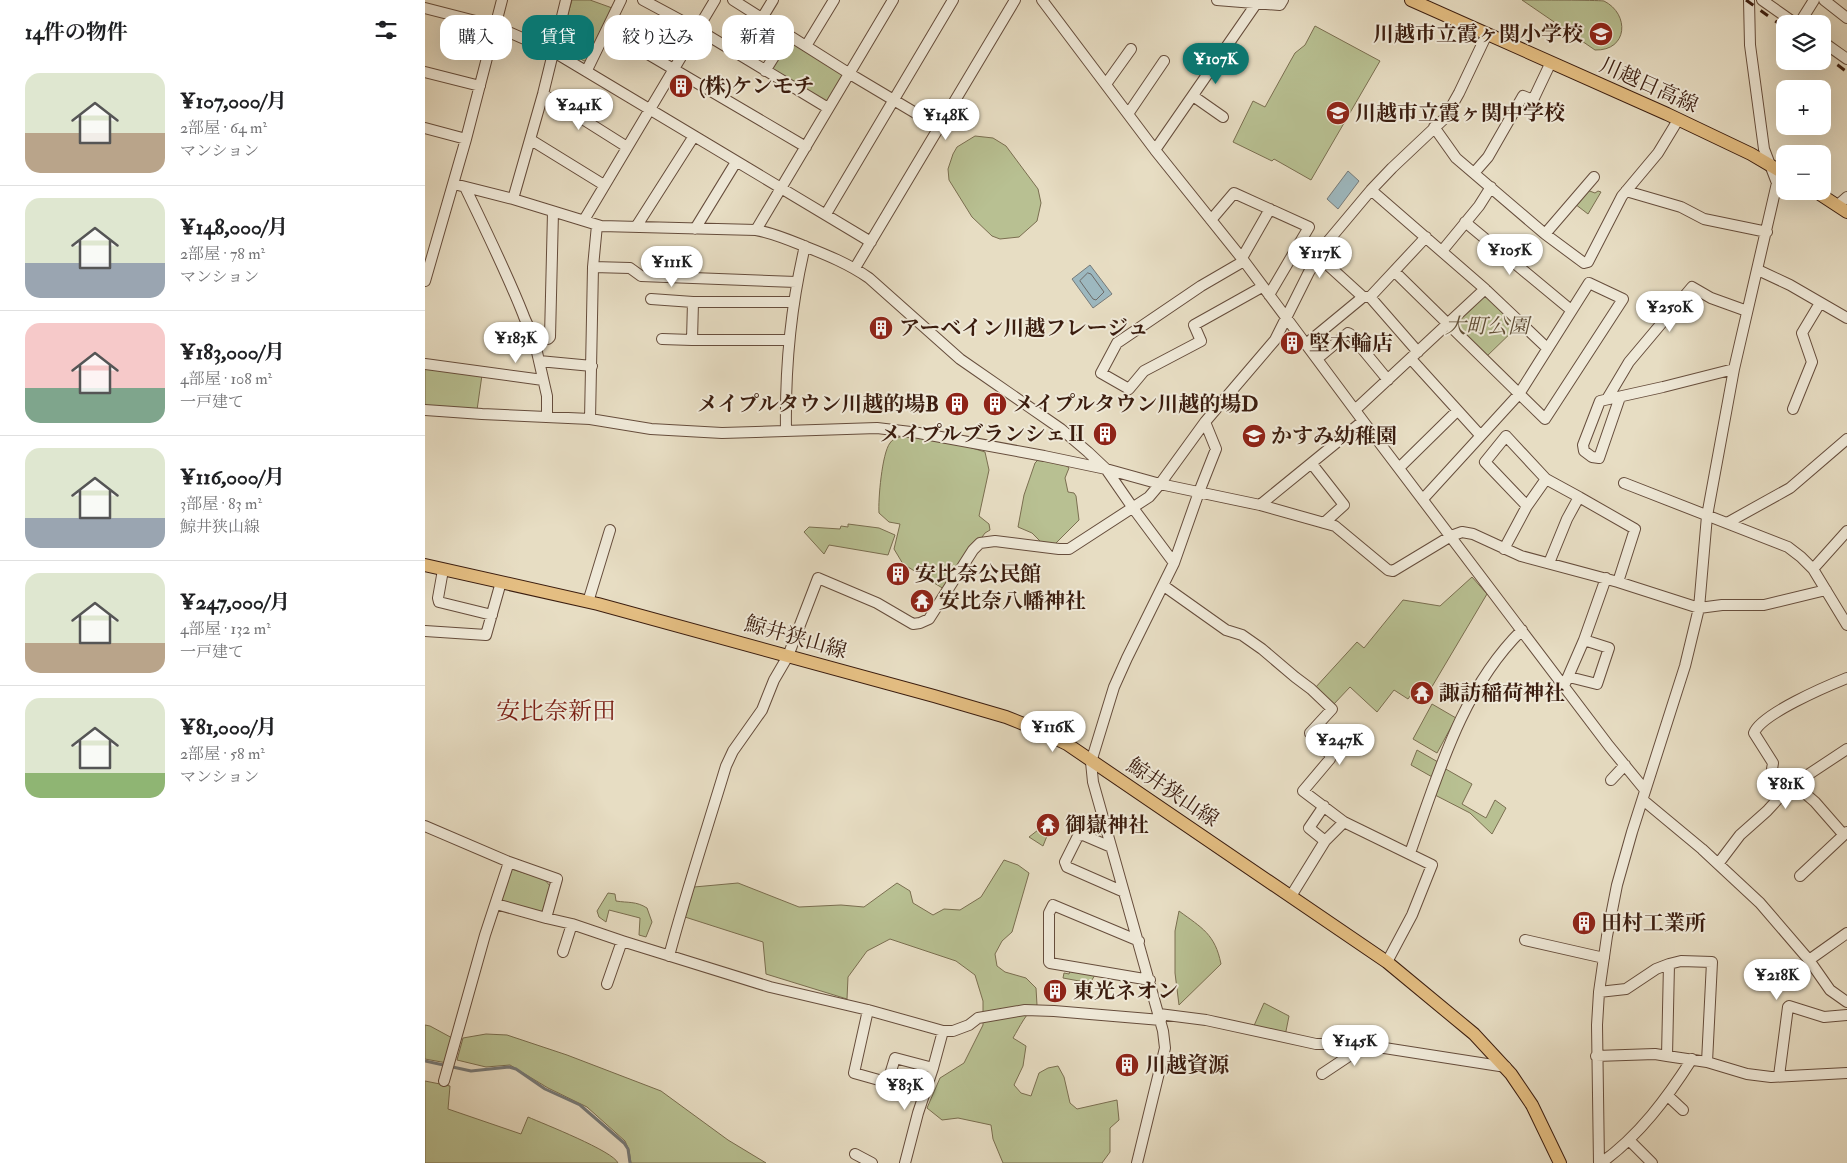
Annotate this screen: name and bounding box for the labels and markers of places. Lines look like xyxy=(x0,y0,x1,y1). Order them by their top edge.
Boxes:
place label: 川越市立霞ヶ関小学校 xyxy=(1373,21,1583,48)
school or university icon: 川越市立霞ヶ関小学校 xyxy=(1588,21,1614,47)
pin: ¥107K xyxy=(1181,42,1251,85)
building icon: (株)ケンモチ xyxy=(668,73,694,99)
place label: (株)ケンモチ xyxy=(699,73,814,100)
pin: ¥241K xyxy=(544,88,614,131)
pin: ¥148K xyxy=(911,98,981,141)
school or university icon: 川越市立霞ヶ関中学校 xyxy=(1325,100,1351,126)
place label: 川越市立霞ヶ関中学校 xyxy=(1355,100,1565,127)
pin: ¥105K xyxy=(1475,234,1545,276)
pin: ¥117K xyxy=(1285,236,1355,279)
pin: ¥111K xyxy=(637,246,707,288)
pin: ¥250K xyxy=(1635,290,1705,333)
building icon: アーベイン川越フレージュ xyxy=(868,315,894,341)
place label: アーベイン川越フレージュ xyxy=(899,315,1149,342)
pin: ¥183K xyxy=(481,322,551,364)
building icon: 堅木輪店 xyxy=(1279,330,1305,356)
place label: 堅木輪店 xyxy=(1309,330,1393,357)
place label: メイプルタウン川越的場B xyxy=(697,391,939,418)
building icon: メイプルタウン川越的場B xyxy=(944,391,970,417)
building icon: メイプルタウン川越的場D xyxy=(982,391,1008,417)
place label: メイプルタウン川越的場D xyxy=(1013,391,1258,418)
place label: メイプルブランシェⅡ xyxy=(880,421,1087,448)
building icon: メイプルブランシェⅡ xyxy=(1092,421,1118,447)
school or university icon: かすみ幼稚園 xyxy=(1241,423,1267,449)
place label: かすみ幼稚園 xyxy=(1271,423,1397,450)
building icon: 安比奈公民館 xyxy=(885,561,911,587)
place label: 安比奈公民館 xyxy=(915,561,1041,588)
temple icon: 安比奈八幡神社 xyxy=(909,588,935,614)
place label: 安比奈八幡神社 xyxy=(939,588,1086,615)
temple icon: 諏訪稲荷神社 xyxy=(1409,680,1435,706)
place label: 諏訪稲荷神社 xyxy=(1439,680,1565,707)
pin: ¥116K xyxy=(1018,710,1088,753)
pin: ¥247K xyxy=(1305,724,1375,766)
pin: ¥81K xyxy=(1756,768,1816,810)
temple icon: 御嶽神社 xyxy=(1035,812,1061,838)
place label: 御嶽神社 xyxy=(1065,812,1149,839)
building icon: 田村工業所 xyxy=(1571,910,1597,936)
place label: 田村工業所 xyxy=(1601,910,1706,937)
pin: ¥218K xyxy=(1742,958,1812,1001)
building icon: 東光ネオン xyxy=(1042,978,1068,1004)
place label: 東光ネオン xyxy=(1073,978,1178,1005)
pin: ¥145K xyxy=(1320,1024,1390,1067)
building icon: 川越資源 xyxy=(1114,1052,1140,1078)
place label: 川越資源 xyxy=(1145,1052,1229,1079)
pin: ¥83K xyxy=(875,1068,935,1111)

